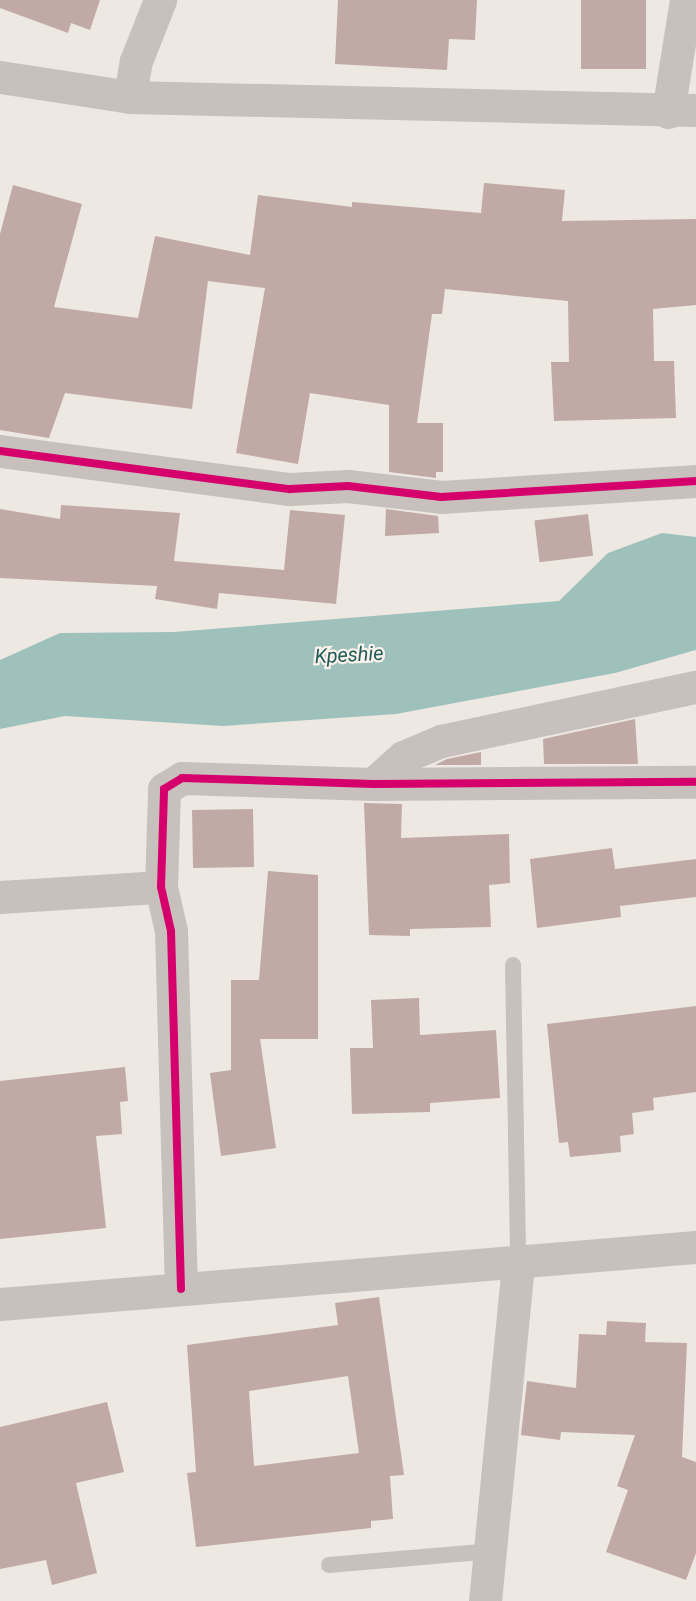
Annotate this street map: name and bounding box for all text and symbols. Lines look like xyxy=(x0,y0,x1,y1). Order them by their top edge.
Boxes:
water label: Kpeshie xyxy=(314,641,384,669)

